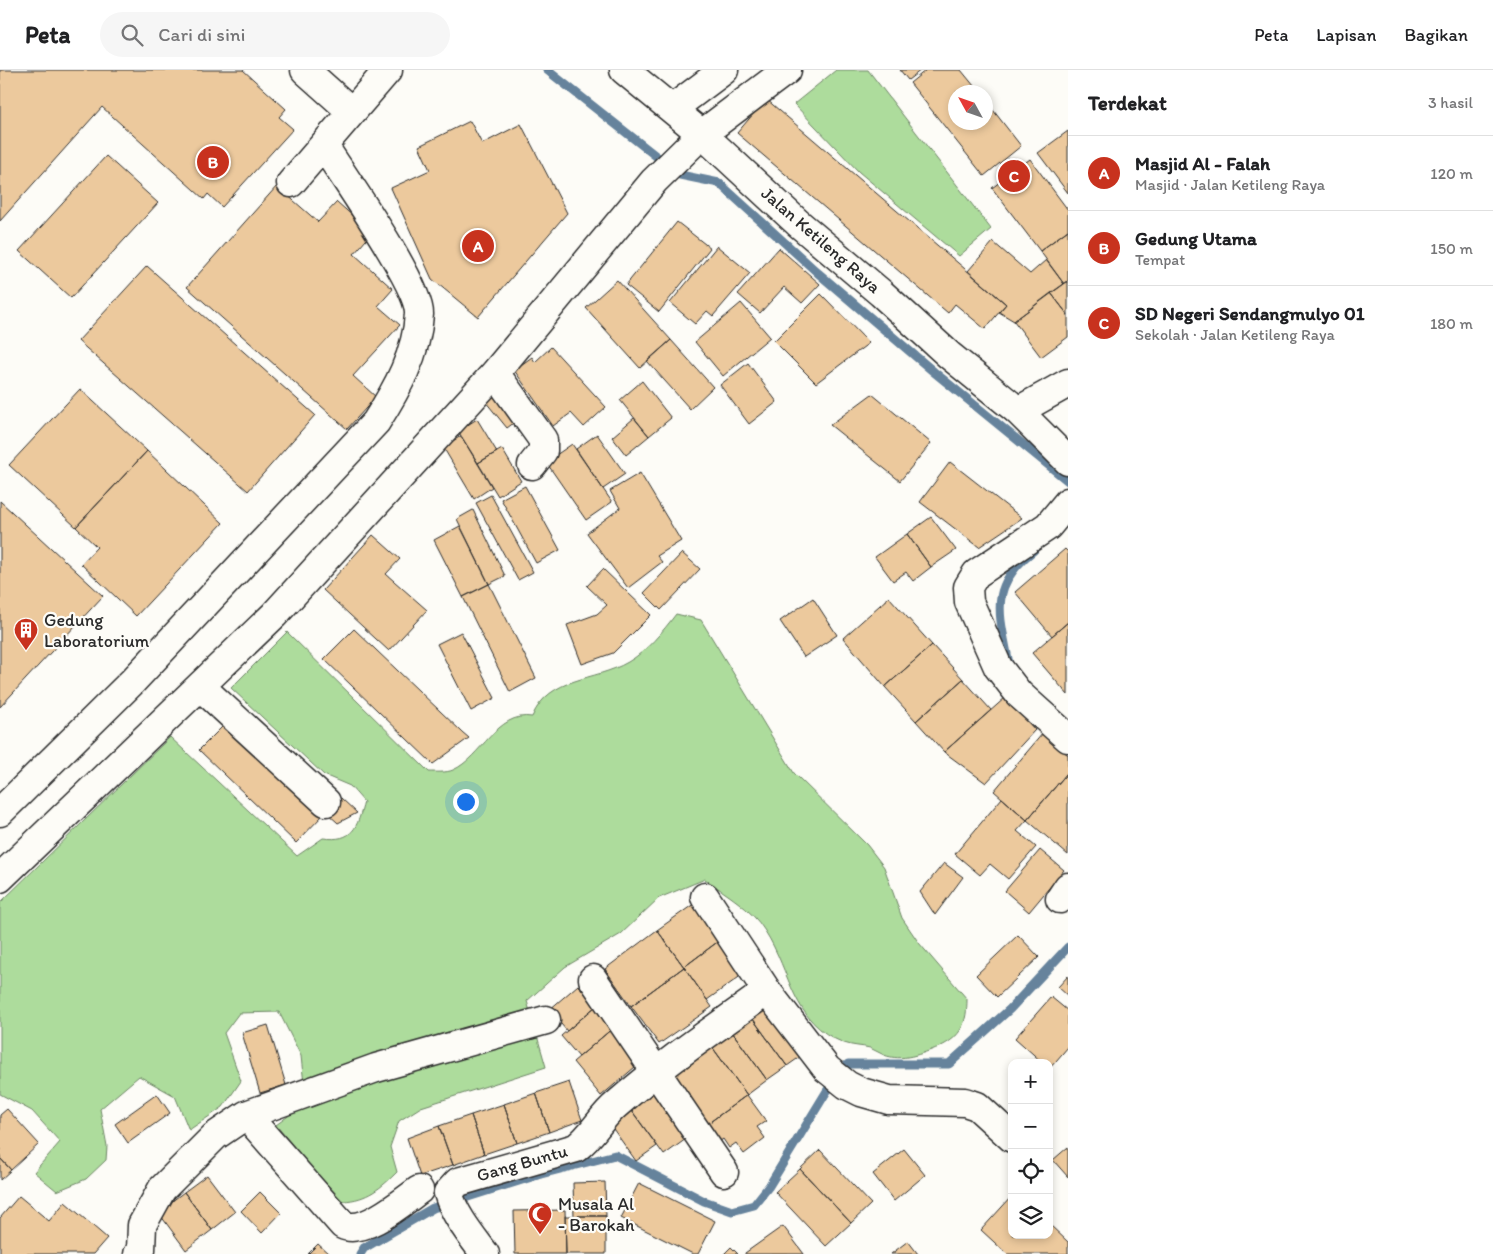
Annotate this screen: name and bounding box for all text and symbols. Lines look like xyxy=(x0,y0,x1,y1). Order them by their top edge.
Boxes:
search box xyxy=(100,12,450,57)
text: Peta xyxy=(25,20,70,49)
icon: search xyxy=(118,21,146,49)
text: Cari di sini xyxy=(158,23,245,46)
text: Peta xyxy=(1254,24,1288,46)
text: Lapisan xyxy=(1316,24,1376,46)
text: Bagikan xyxy=(1404,24,1468,46)
north arrow xyxy=(948,85,993,130)
text: Terdekat xyxy=(1088,90,1167,115)
text: 3 hasil xyxy=(1428,93,1473,112)
pin: B xyxy=(197,143,229,181)
text: Masjid Al - Falah xyxy=(1135,152,1270,175)
pin: C xyxy=(998,157,1030,195)
text: A xyxy=(1099,164,1109,183)
text: 120 m xyxy=(1430,164,1473,183)
text: Masjid · Jalan Ketileng Raya xyxy=(1135,175,1325,194)
street label: Jalan Ketileng Raya xyxy=(757,182,886,298)
pin: A xyxy=(462,227,494,265)
text: Gedung Utama xyxy=(1135,227,1257,250)
text: B xyxy=(1099,239,1109,258)
text: 150 m xyxy=(1430,239,1473,258)
text: Tempat xyxy=(1135,250,1185,269)
text: SD Negeri Sendangmulyo 01 xyxy=(1135,302,1365,325)
text: C xyxy=(1099,314,1109,333)
text: 180 m xyxy=(1430,314,1473,333)
text: Sekolah · Jalan Ketileng Raya xyxy=(1135,325,1335,344)
place label: Gedung Laboratorium xyxy=(44,609,150,652)
building icon: Gedung Laboratorium xyxy=(13,617,39,651)
your location xyxy=(453,789,479,815)
map controls xyxy=(1008,1059,1053,1239)
button: + xyxy=(1008,1059,1053,1104)
button: − xyxy=(1008,1104,1053,1149)
street label: Gang Buntu xyxy=(474,1140,570,1186)
button: locate xyxy=(1008,1149,1053,1194)
place label: Musala Al - Barokah xyxy=(558,1193,635,1236)
button: layers xyxy=(1008,1194,1053,1239)
mosque icon: Musala Al - Barokah xyxy=(527,1201,553,1235)

